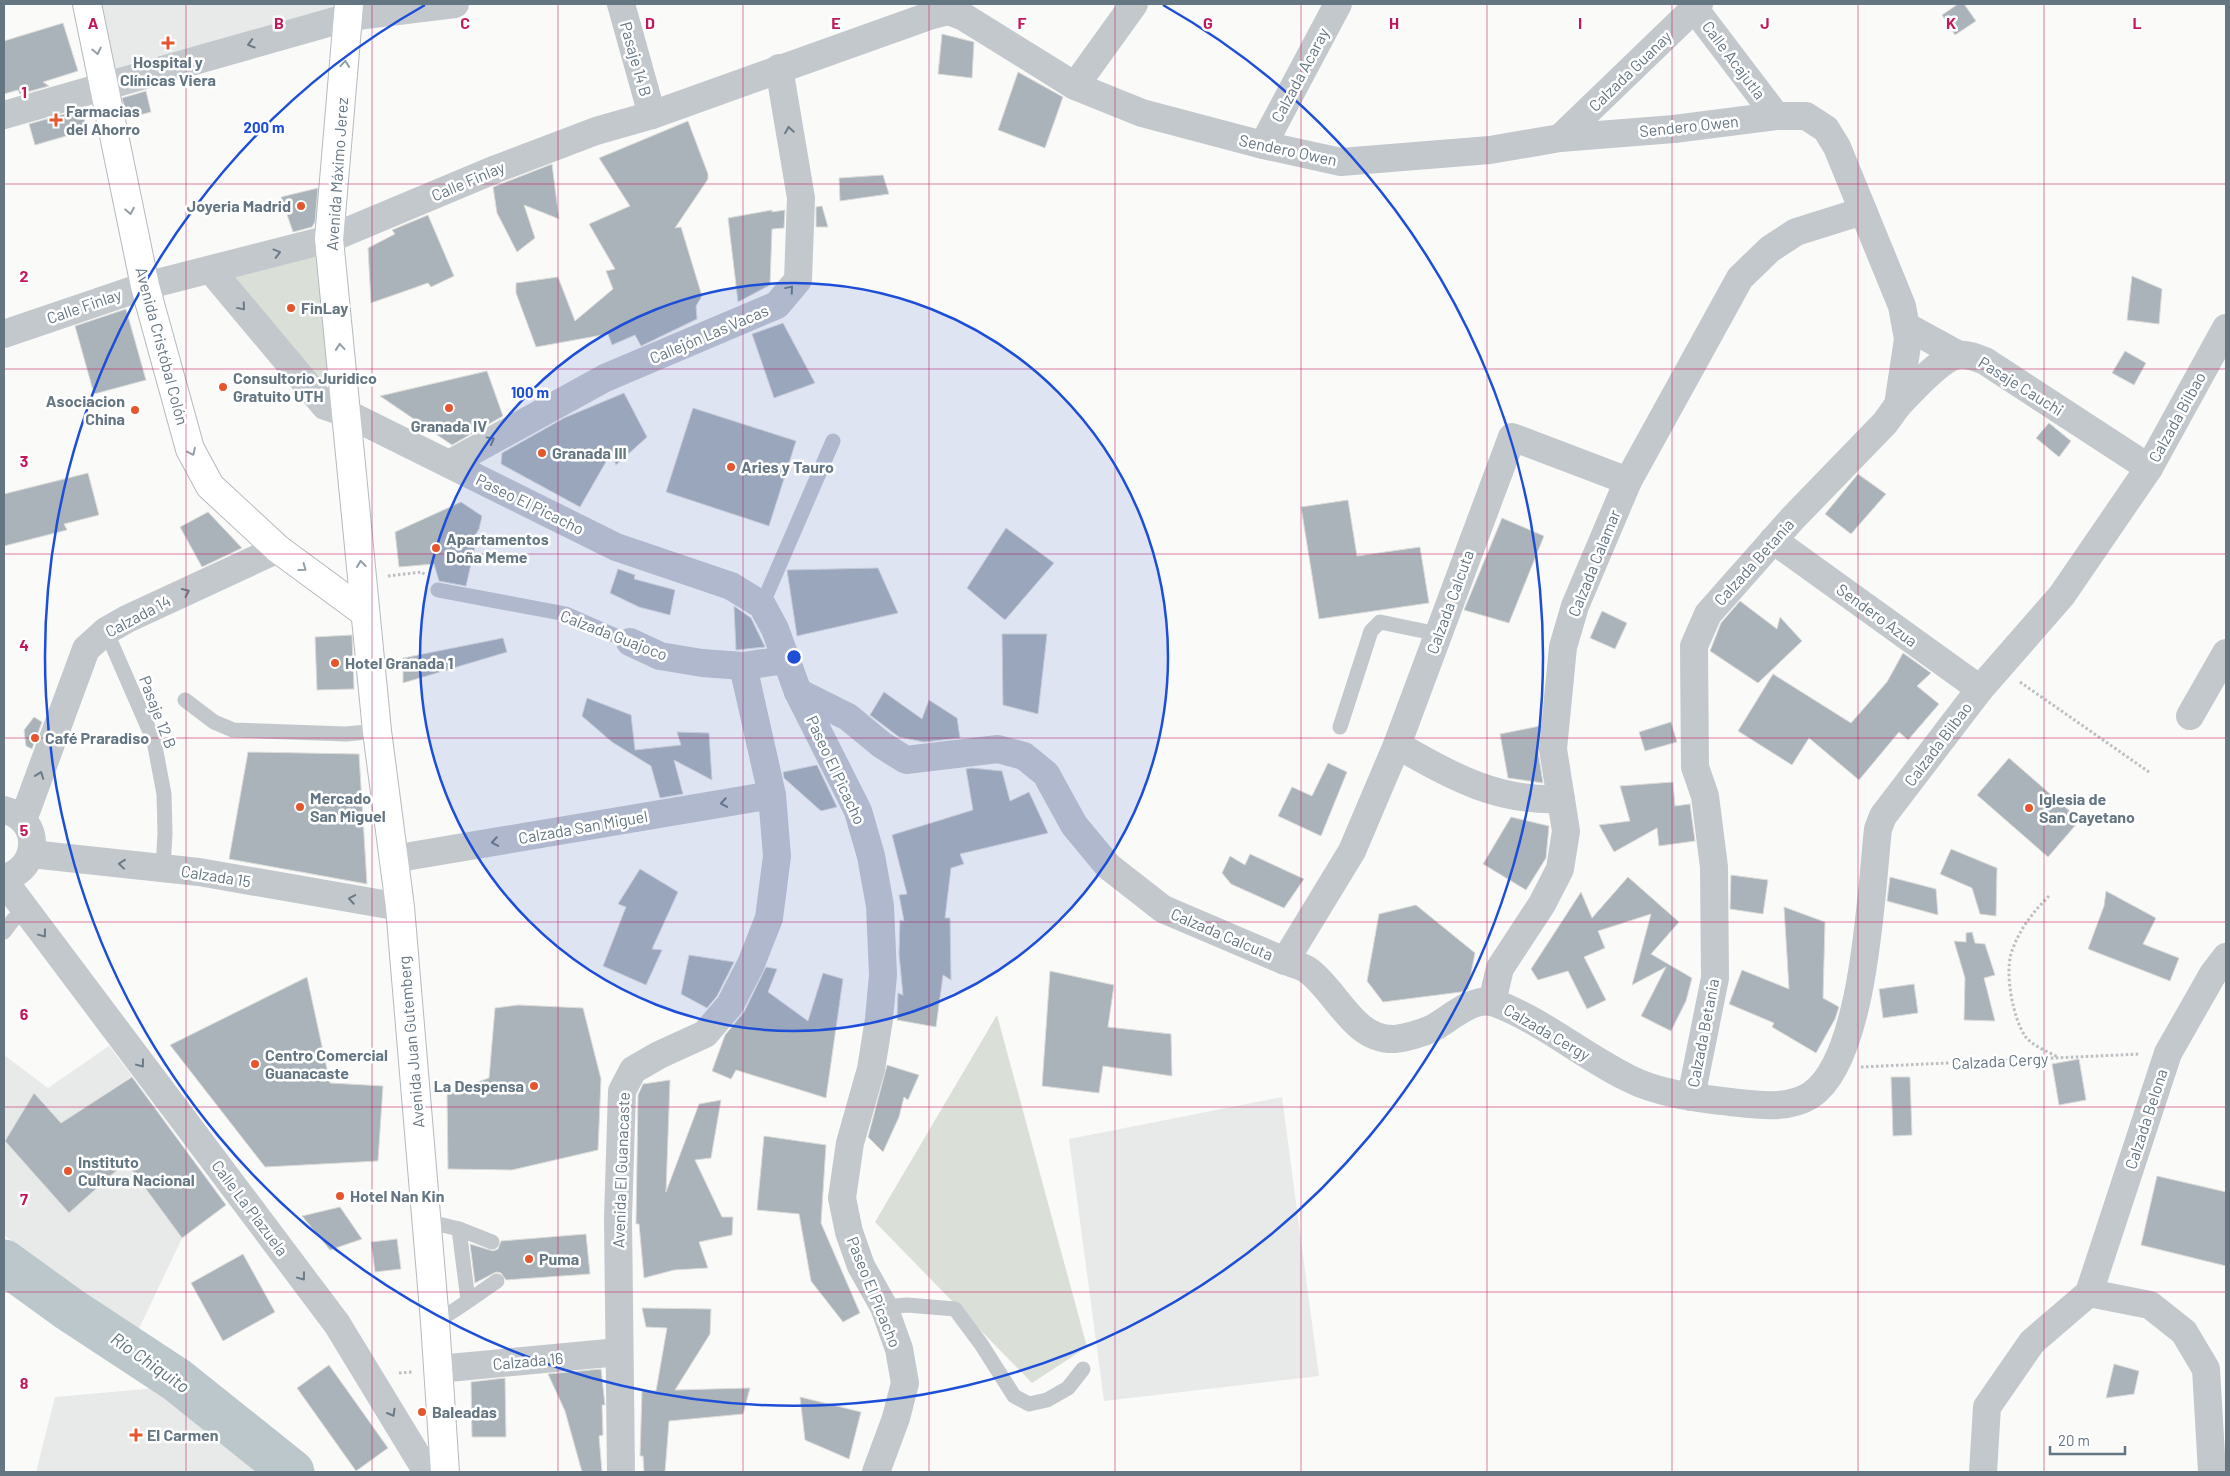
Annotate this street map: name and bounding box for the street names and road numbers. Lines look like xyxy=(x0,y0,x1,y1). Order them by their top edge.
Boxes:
street label: Calle Acajutla xyxy=(1699,17,1770,103)
street label: Pasaje 14 B xyxy=(617,19,656,98)
street label: Calzada Acaray xyxy=(1267,24,1333,125)
street label: Calzada Guanay xyxy=(1584,26,1675,115)
street label: Avenida Máximo Jerez xyxy=(322,97,351,251)
street label: Sendero Owen xyxy=(1638,111,1740,140)
street label: Sendero Owen xyxy=(1237,130,1339,169)
street label: Calle Finlay xyxy=(428,156,508,204)
street label: Avenida Cristóbal Colón xyxy=(132,265,193,427)
street label: Calle Finlay xyxy=(44,284,124,327)
street label: Callejón Las Vacas xyxy=(647,300,771,367)
street label: Pasaje Cauchi xyxy=(1975,352,2067,419)
street label: Calzada Bilbao xyxy=(2144,368,2209,465)
street label: Paseo El Picacho xyxy=(473,469,587,538)
street label: Calzada Calamar xyxy=(1563,506,1624,619)
street label: Calzada Betania xyxy=(1710,514,1798,609)
street label: Calzada Calcuta xyxy=(1422,547,1477,656)
street label: Sendero Azua xyxy=(1833,579,1921,650)
street label: Calzada 14 xyxy=(102,590,174,641)
street label: Calzada Guajoco xyxy=(558,605,670,664)
street label: Pasaje 12 B xyxy=(136,673,181,751)
street label: Calzada Bilbao xyxy=(1900,698,1975,789)
street label: Paseo El Picacho xyxy=(803,712,870,827)
street label: Calzada San Miguel xyxy=(517,806,649,847)
street label: Calzada 15 xyxy=(180,861,252,890)
street label: Calzada Calcuta xyxy=(1168,903,1276,964)
street label: Avenida Juan Gutemberg xyxy=(394,955,427,1129)
street label: Calzada Betania xyxy=(1683,977,1722,1089)
street label: Calzada Cergy xyxy=(1501,999,1594,1064)
street label: Calzada Cergy xyxy=(1951,1048,2049,1073)
street label: Calzada Belona xyxy=(2120,1066,2171,1172)
street label: Avenida El Guanacaste xyxy=(608,1092,633,1248)
street label: Calle La Plazuela xyxy=(208,1156,293,1259)
street label: Paseo El Picacho xyxy=(844,1234,905,1350)
street label: Calzada 16 xyxy=(492,1348,564,1373)

